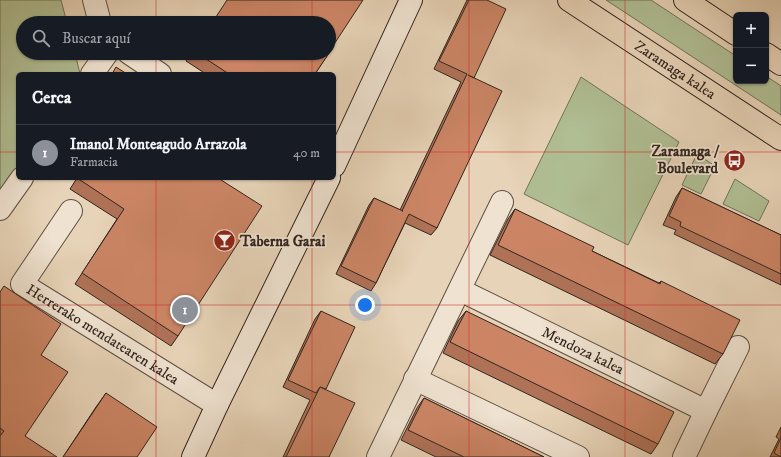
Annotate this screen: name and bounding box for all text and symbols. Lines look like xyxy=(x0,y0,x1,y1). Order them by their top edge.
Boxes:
map controls xyxy=(733,12,769,84)
button: + xyxy=(733,12,769,48)
search box xyxy=(16,16,336,60)
icon: search xyxy=(30,27,52,49)
text: Buscar aquí xyxy=(62,29,130,48)
street label: Zaramaga kalea xyxy=(631,37,720,104)
button: − xyxy=(733,48,769,84)
text: Cerca xyxy=(32,87,71,109)
text: Imanol Monteagudo Arrazola xyxy=(70,135,247,154)
place label: Zaramaga / Boulevard xyxy=(651,142,720,178)
text: 1 xyxy=(43,145,47,161)
text: 40 m xyxy=(293,145,320,161)
bus stop icon: Zaramaga / Boulevard xyxy=(721,147,747,173)
text: Farmacia xyxy=(70,154,118,170)
bar icon: Taberna Garai xyxy=(211,228,237,254)
place label: Taberna Garai xyxy=(239,232,325,251)
street label: Herrerako mendatearen kalea xyxy=(23,280,183,389)
pin: 1 xyxy=(172,295,198,325)
your location xyxy=(355,295,375,315)
street label: Mendoza kalea xyxy=(538,323,628,379)

